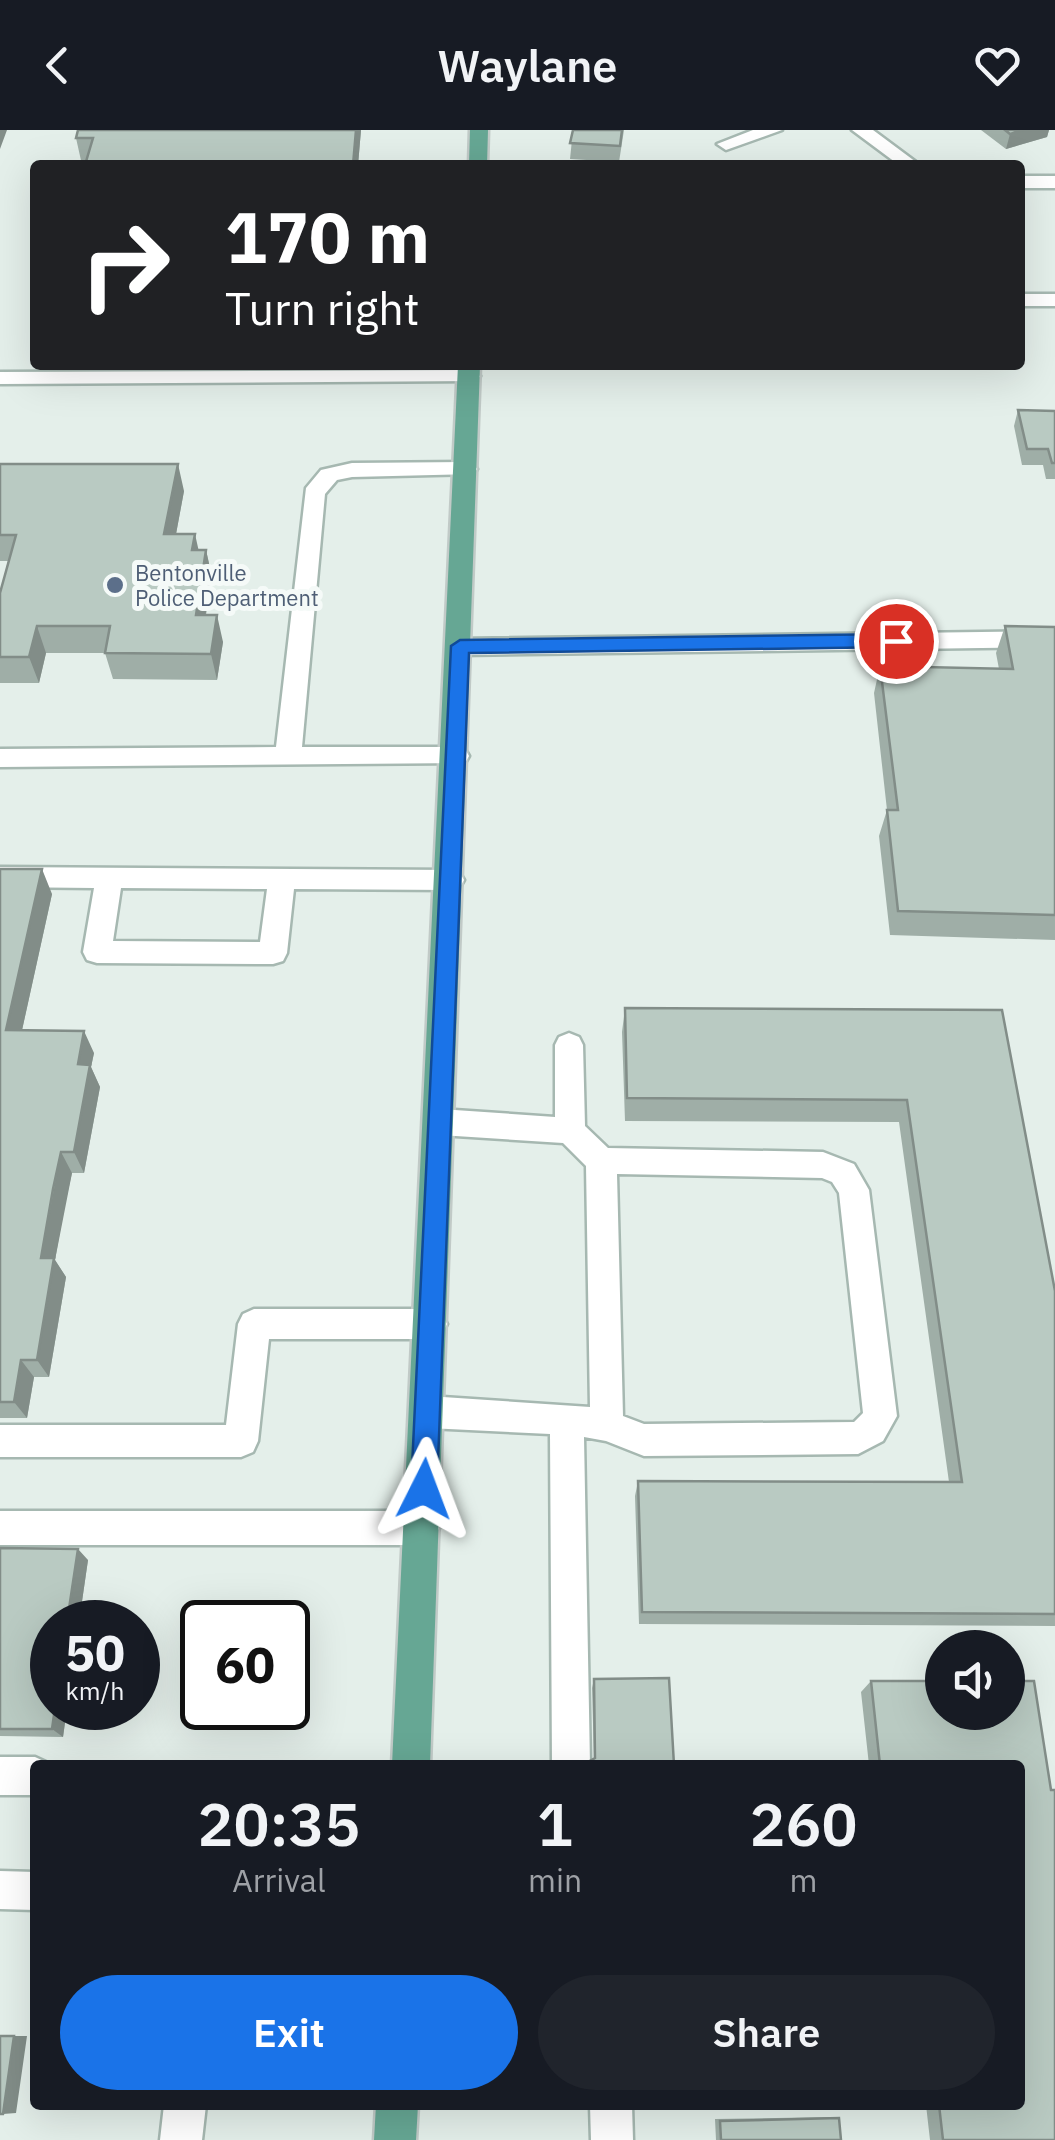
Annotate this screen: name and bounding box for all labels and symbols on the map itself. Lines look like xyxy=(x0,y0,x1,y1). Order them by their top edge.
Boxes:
place label: Bentonville Police Department xyxy=(135,558,319,612)
marker: Bentonville Police Department xyxy=(104,574,126,596)
pin xyxy=(854,599,939,684)
position arrow xyxy=(372,1437,476,1541)
speed limit sign: 60 xyxy=(180,1600,310,1730)

